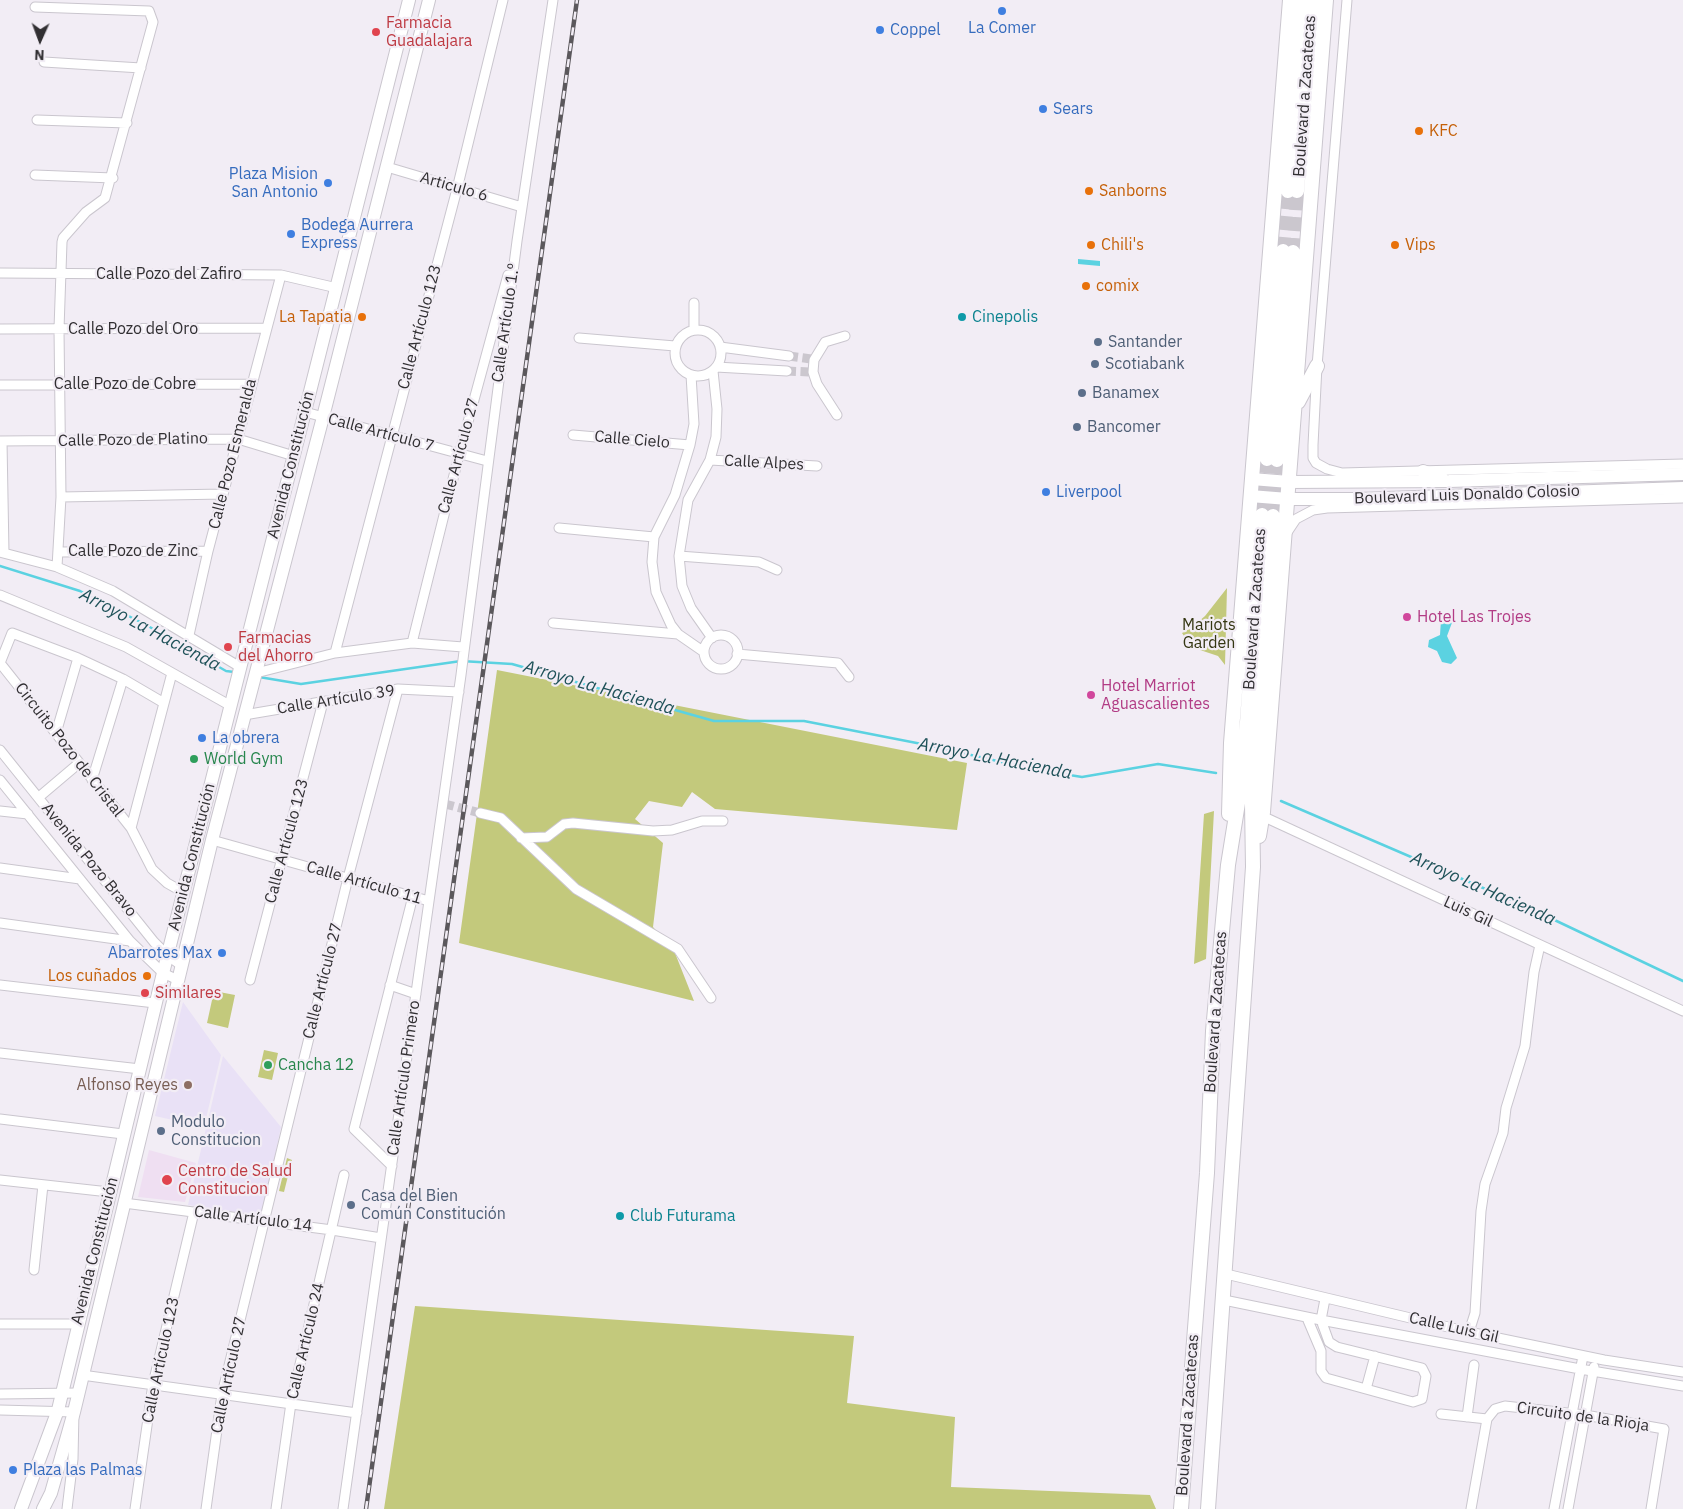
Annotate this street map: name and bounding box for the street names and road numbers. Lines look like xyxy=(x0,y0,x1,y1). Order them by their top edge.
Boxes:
street label: Boulevard a Zacatecas xyxy=(1290,14,1320,178)
street label: Articulo 6 xyxy=(418,168,490,206)
street label: Calle Artículo 123 xyxy=(394,262,446,392)
street label: Calle Artículo 1.º xyxy=(488,262,524,384)
street label: Calle Pozo del Zafiro xyxy=(96,264,242,284)
street label: Calle Pozo del Oro xyxy=(68,319,198,339)
street label: Calle Pozo de Cobre xyxy=(54,374,196,394)
street label: Calle Pozo Esmeralda xyxy=(205,377,261,531)
street label: Avenida Constitución xyxy=(263,389,319,541)
street label: Calle Artículo 27 xyxy=(434,396,484,516)
street label: Calle Artículo 7 xyxy=(326,410,436,456)
street label: Calle Cielo xyxy=(593,427,671,453)
street label: Calle Pozo de Platino xyxy=(58,429,208,451)
street label: Calle Alpes xyxy=(723,451,805,475)
street label: Boulevard Luis Donaldo Colosio xyxy=(1354,481,1580,509)
street label: Boulevard a Zacatecas xyxy=(1240,527,1270,691)
street label: Calle Pozo de Zinc xyxy=(68,541,198,561)
street label: Circuito Pozo de Cristal xyxy=(11,679,127,821)
street label: Calle Artículo 39 xyxy=(276,681,396,719)
street label: Calle Artículo 123 xyxy=(261,776,313,906)
street label: Avenida Constitución xyxy=(164,781,220,933)
street label: Avenida Pozo Bravo xyxy=(37,799,141,921)
street label: Calle Artículo 11 xyxy=(304,857,424,909)
street label: Luis Gil xyxy=(1440,892,1496,932)
street label: Calle Artículo 27 xyxy=(299,921,347,1041)
street label: Boulevard a Zacatecas xyxy=(1201,930,1231,1094)
street label: Calle Artículo Primero xyxy=(384,999,424,1157)
street label: Avenida Constitución xyxy=(67,1175,123,1327)
street label: Calle Artículo 14 xyxy=(193,1202,313,1236)
street label: Calle Artículo 24 xyxy=(283,1281,329,1401)
street label: Calle Artículo 123 xyxy=(138,1295,184,1425)
street label: Calle Luis Gil xyxy=(1407,1308,1501,1348)
street label: Calle Artículo 27 xyxy=(207,1315,251,1435)
street label: Boulevard a Zacatecas xyxy=(1173,1333,1203,1497)
street label: Circuito de la Rioja xyxy=(1516,1398,1650,1436)

